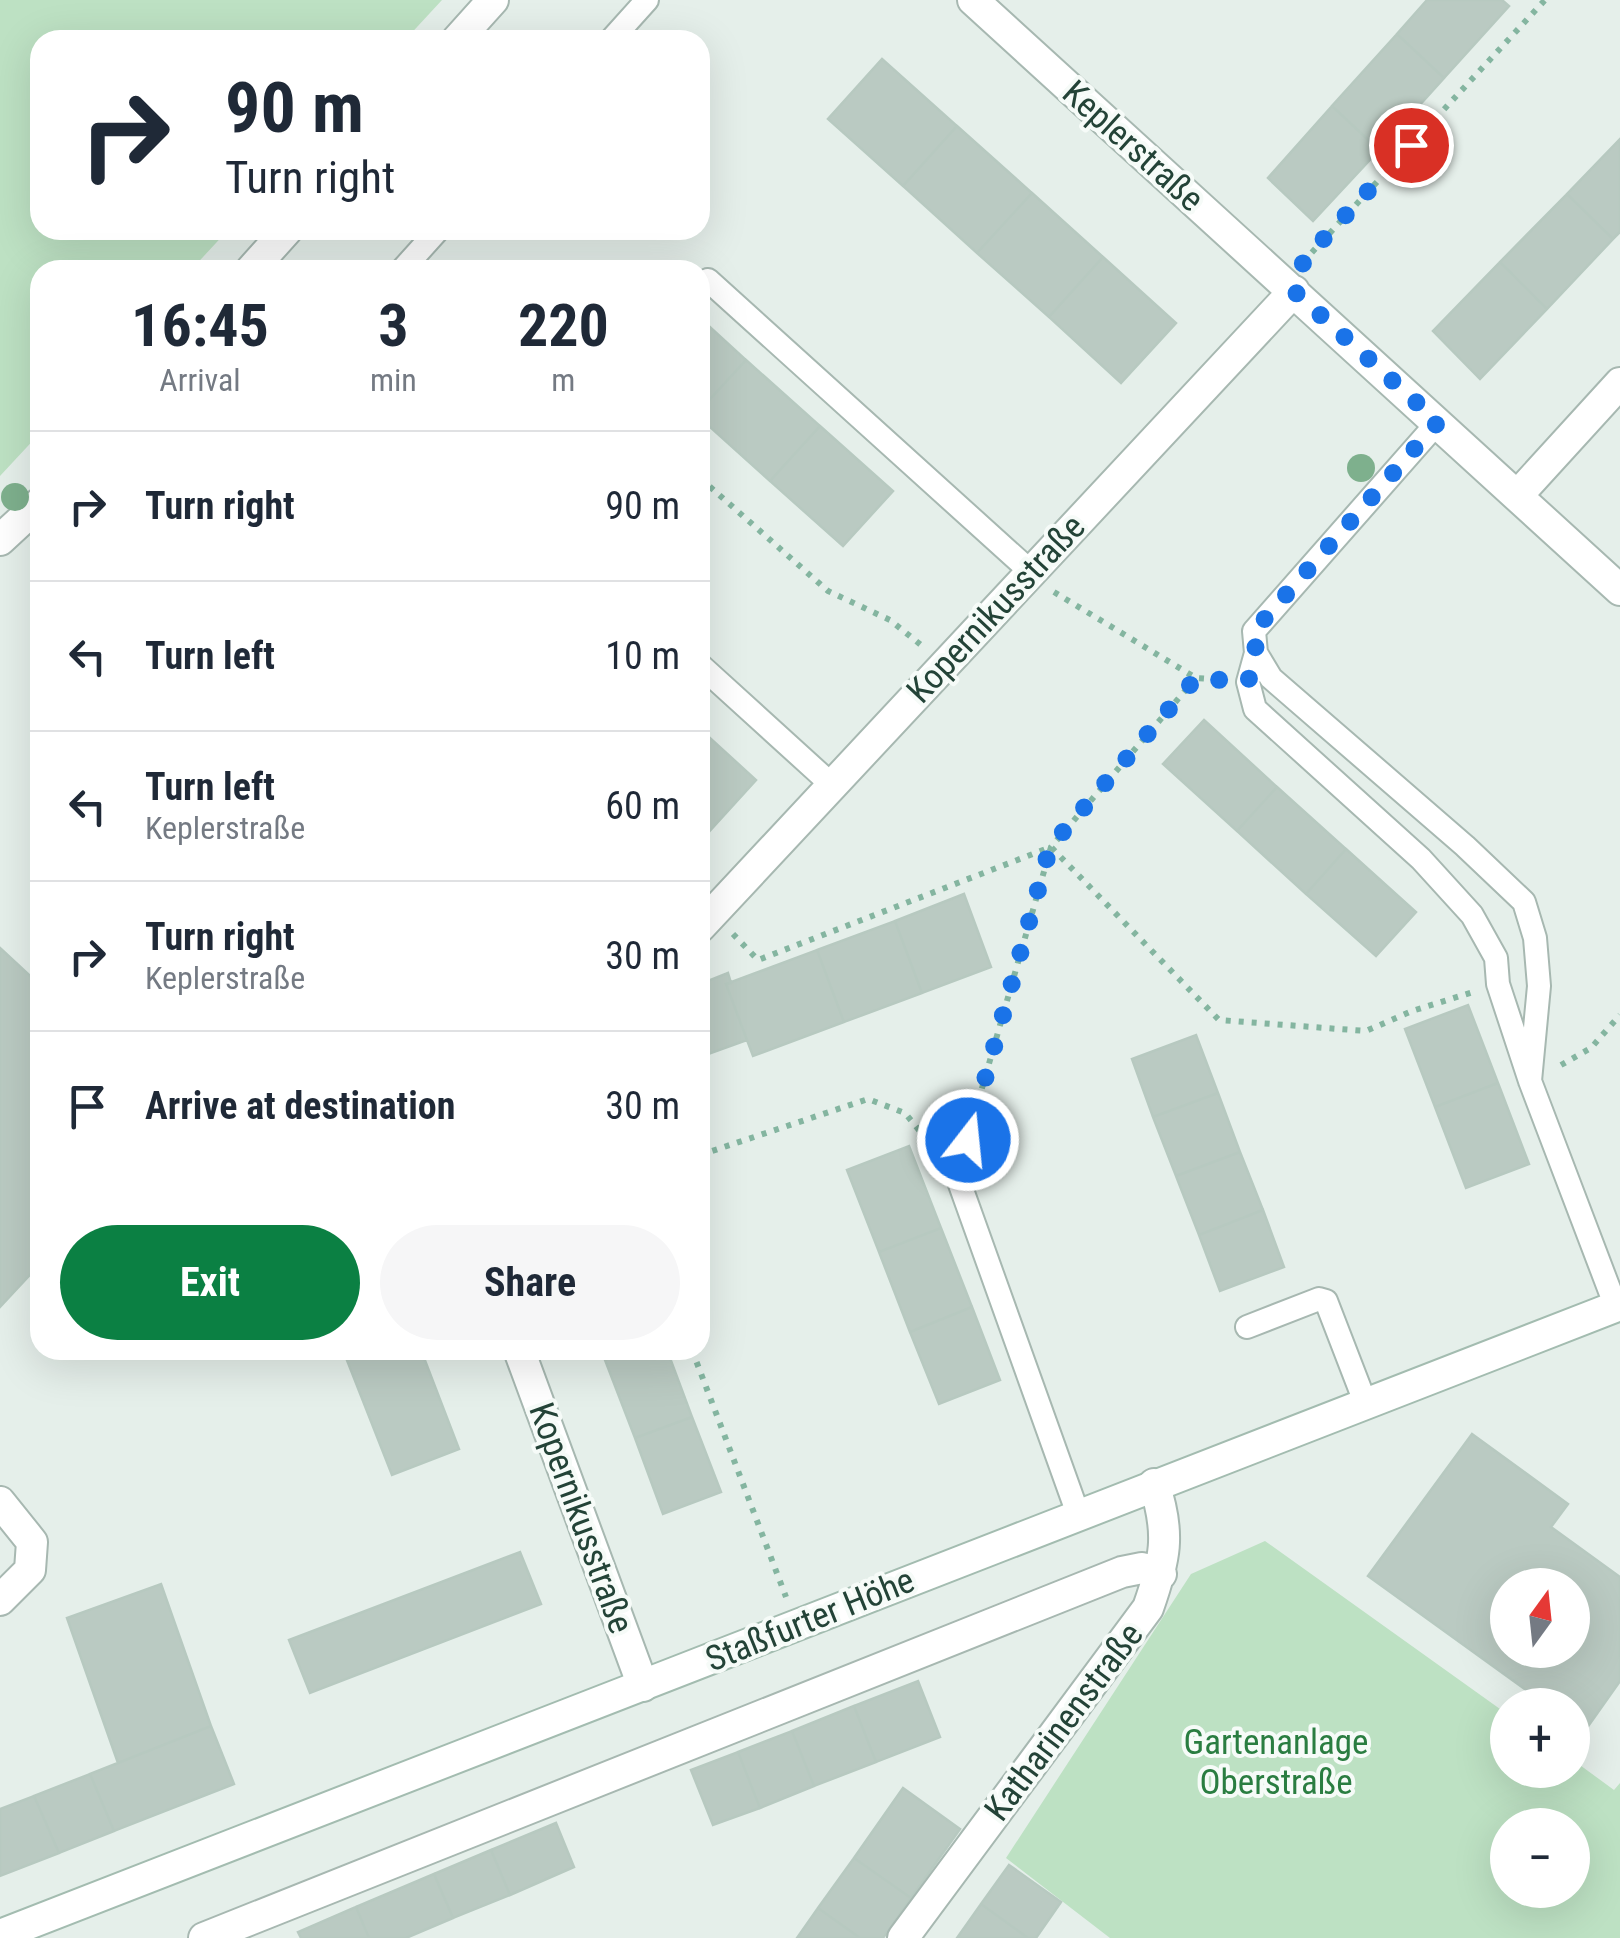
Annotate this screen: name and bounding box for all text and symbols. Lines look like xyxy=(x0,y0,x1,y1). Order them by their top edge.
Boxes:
text: 90 m xyxy=(225,67,364,149)
icon: right xyxy=(60,70,190,200)
street label: Keplerstraße xyxy=(1054,72,1212,220)
pin xyxy=(1369,103,1454,188)
icon: arrive xyxy=(1384,118,1439,173)
text: Turn right xyxy=(225,151,395,204)
text: 16:45 xyxy=(131,290,269,361)
text: 3 xyxy=(378,290,409,361)
text: 220 xyxy=(518,290,609,361)
text: Arrival xyxy=(159,361,241,399)
text: min xyxy=(370,361,417,399)
text: m xyxy=(551,361,575,399)
icon: right xyxy=(60,479,115,534)
text: Turn right xyxy=(145,484,295,528)
text: 90 m xyxy=(605,484,680,528)
street label: Kopernikusstraße xyxy=(899,507,1093,711)
icon: left xyxy=(60,629,115,684)
text: Turn left xyxy=(145,634,275,678)
text: 10 m xyxy=(605,634,680,678)
text: Turn left xyxy=(145,765,275,809)
icon: left xyxy=(60,779,115,834)
text: 60 m xyxy=(605,784,680,828)
text: Keplerstraße xyxy=(145,809,305,847)
text: Turn right xyxy=(145,915,295,959)
icon: right xyxy=(60,929,115,984)
text: 30 m xyxy=(605,934,680,978)
text: Keplerstraße xyxy=(145,959,305,997)
icon: arrive xyxy=(60,1079,115,1134)
text: Arrive at destination xyxy=(145,1084,455,1128)
text: 30 m xyxy=(605,1084,680,1128)
position arrow xyxy=(916,1088,1020,1192)
button: Exit xyxy=(60,1225,360,1340)
button: Share xyxy=(380,1225,680,1340)
street label: Kopernikusstraße xyxy=(520,1397,642,1639)
street label: Staßfurter Höhe xyxy=(700,1560,920,1680)
north arrow xyxy=(1490,1568,1590,1668)
map controls xyxy=(1490,1568,1590,1908)
street label: Katharinenstraße xyxy=(976,1615,1152,1829)
button: + xyxy=(1490,1688,1590,1788)
park label: Gartenanlage Oberstraße xyxy=(1184,1722,1368,1803)
button: − xyxy=(1490,1808,1590,1908)

